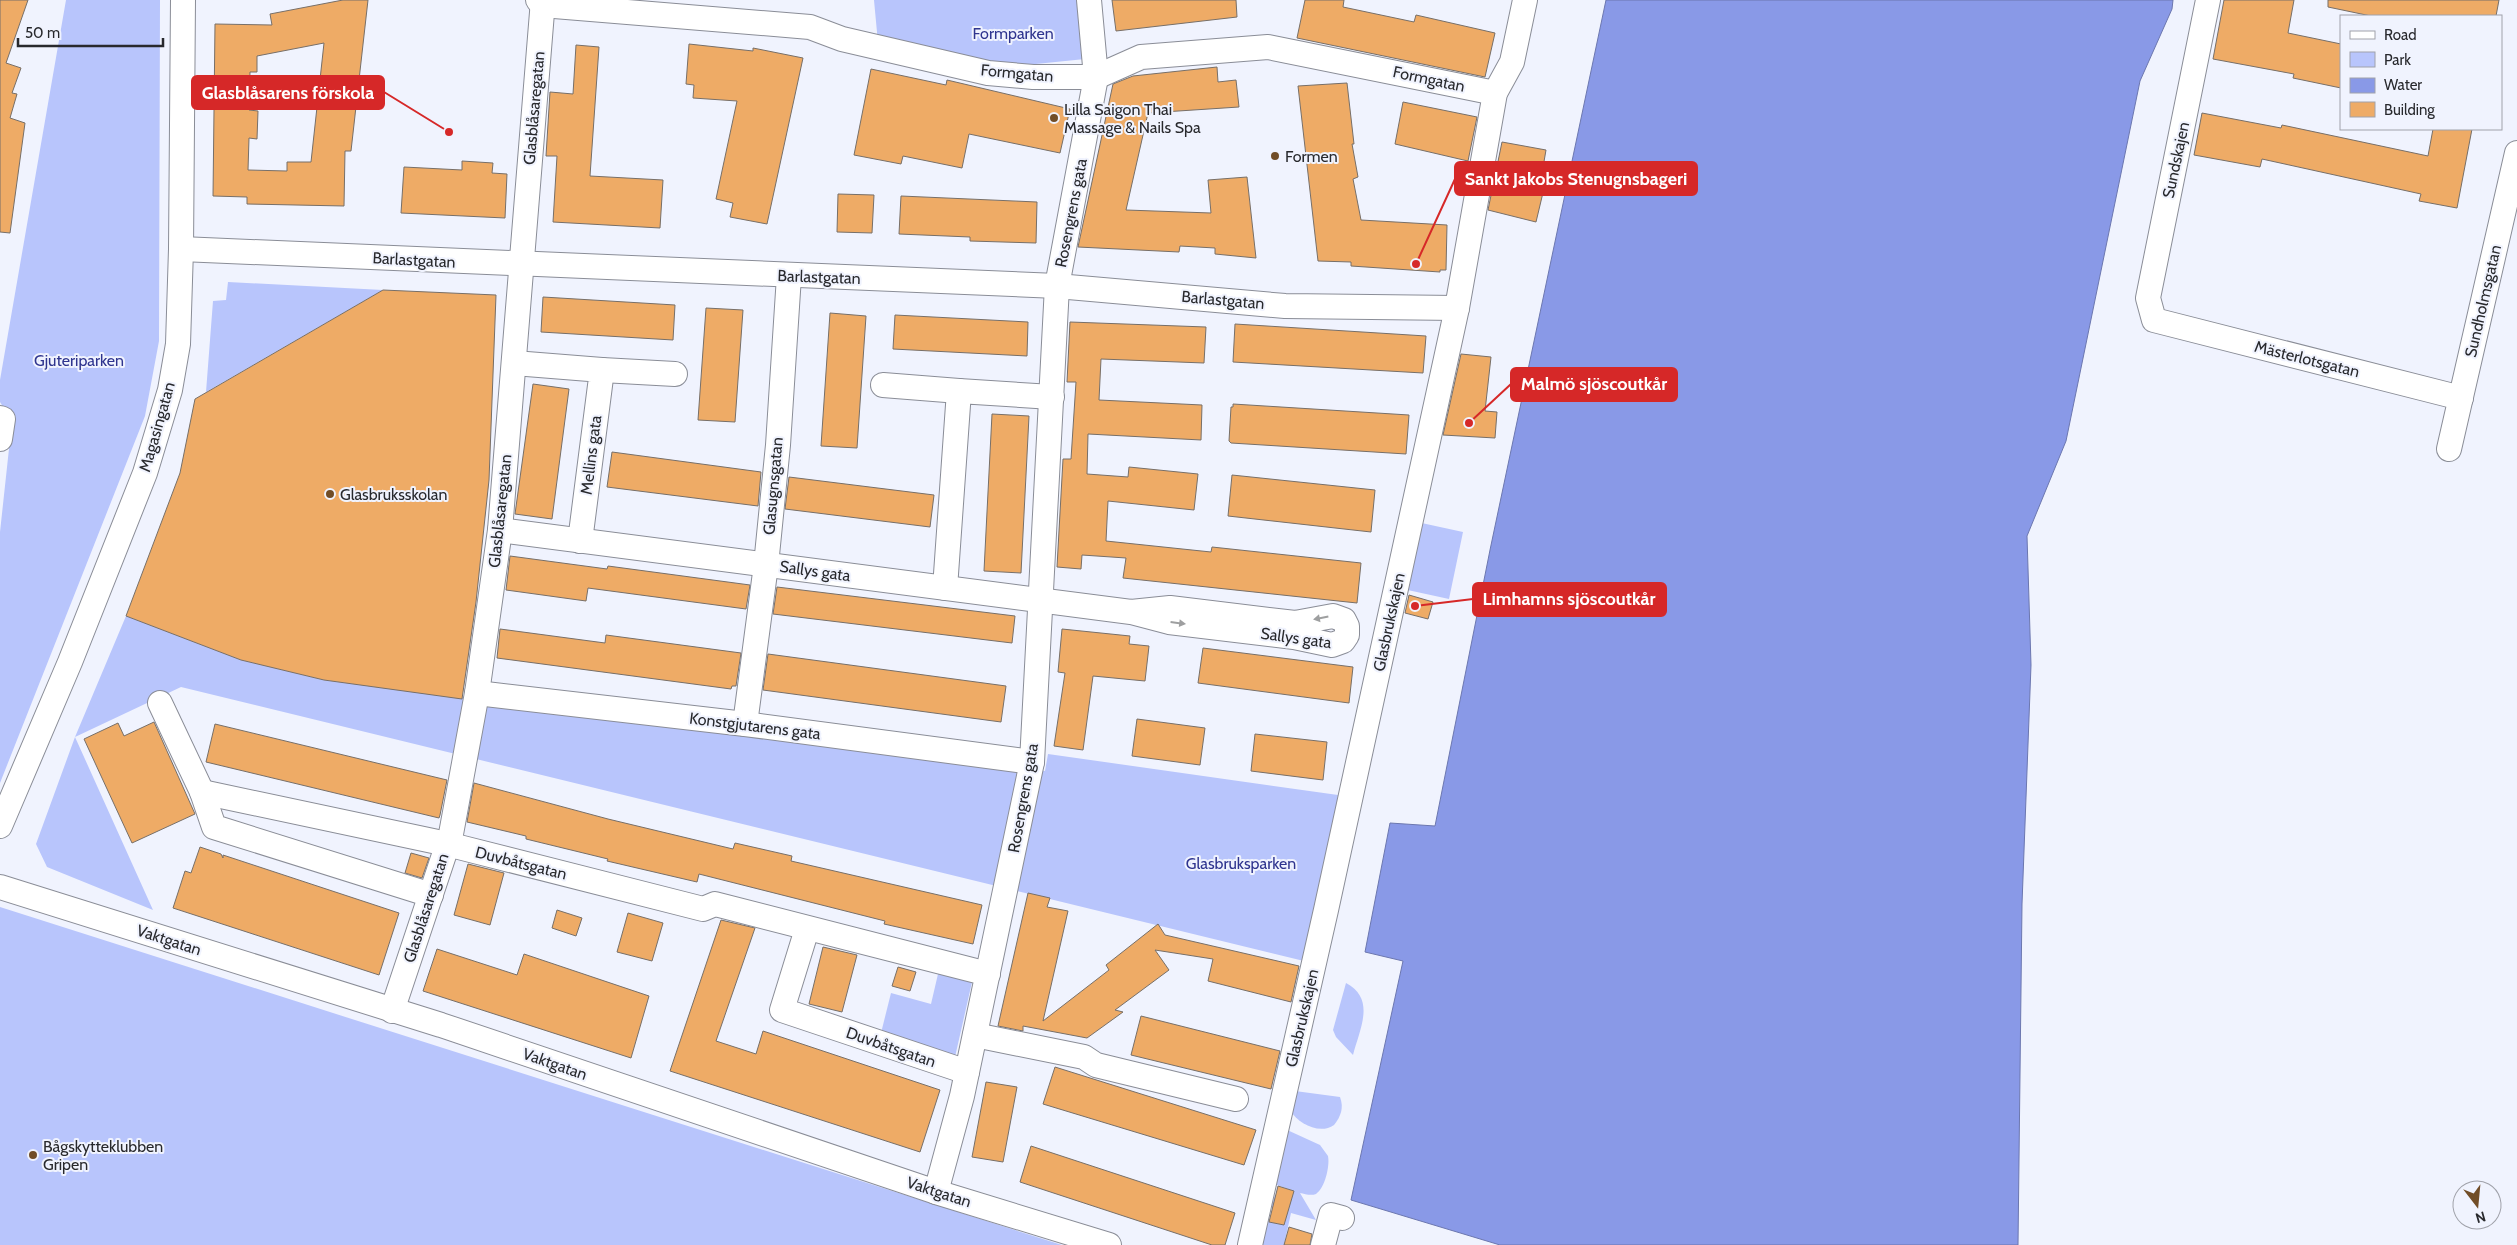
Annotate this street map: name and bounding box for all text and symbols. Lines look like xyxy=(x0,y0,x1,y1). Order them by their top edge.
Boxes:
scale bar xyxy=(18,15,162,47)
legend xyxy=(2340,15,2502,130)
text: 50 m xyxy=(25,24,60,42)
park label: Formparken xyxy=(972,24,1054,43)
text: Road xyxy=(2384,26,2417,44)
street label: Glasblåsaregatan xyxy=(520,50,548,166)
text: Park xyxy=(2384,51,2411,69)
street label: Formgatan xyxy=(980,60,1054,86)
street label: Formgatan xyxy=(1391,62,1467,96)
callout: Glasblåsarens förskola xyxy=(192,76,384,109)
text: Water xyxy=(2384,76,2422,94)
text: Glasblåsarens förskola xyxy=(202,82,374,104)
place label: Lilla Saigon Thai Massage & Nails Spa xyxy=(1064,100,1201,137)
text: Building xyxy=(2384,101,2435,119)
marker: Lilla Saigon Thai Massage & Nails Spa xyxy=(1048,112,1060,124)
street label: Sundskajen xyxy=(2159,120,2193,200)
place label: Formen xyxy=(1285,147,1338,166)
marker: Formen xyxy=(1269,150,1281,162)
street label: Rosengrens gata xyxy=(1051,157,1091,269)
callout: Sankt Jakobs Stenugnsbageri xyxy=(1455,162,1697,195)
text: Sankt Jakobs Stenugnsbageri xyxy=(1465,168,1687,190)
street label: Sundholmsgatan xyxy=(2461,243,2505,359)
street label: Barlastgatan xyxy=(372,248,456,272)
street label: Barlastgatan xyxy=(777,266,861,288)
street label: Barlastgatan xyxy=(1181,287,1265,313)
street label: Mästerlotsgatan xyxy=(2252,337,2362,381)
park label: Gjuteriparken xyxy=(34,351,124,370)
callout: Malmö sjöscoutkår xyxy=(1511,368,1677,401)
text: Malmö sjöscoutkår xyxy=(1521,373,1667,395)
street label: Magasingatan xyxy=(135,380,179,474)
street label: Mellins gata xyxy=(577,414,605,496)
street label: Glasugnsgatan xyxy=(759,436,787,536)
street label: Glasblåsaregatan xyxy=(485,453,515,569)
place label: Glasbruksskolan xyxy=(340,485,448,504)
marker: Glasbruksskolan xyxy=(324,488,336,500)
street label: Sallys gata xyxy=(778,557,852,585)
street label: Glasbrukskajen xyxy=(1369,571,1409,673)
callout: Limhamns sjöscoutkår xyxy=(1473,583,1666,616)
text: Limhamns sjöscoutkår xyxy=(1483,588,1656,610)
one-way arrow xyxy=(1313,614,1329,622)
one-way arrow xyxy=(1170,619,1186,627)
street label: Sallys gata xyxy=(1259,624,1333,652)
street label: Konstgjutarens gata xyxy=(688,709,822,744)
street label: Rosengrens gata xyxy=(1004,742,1042,854)
street label: Duvbåtsgatan xyxy=(473,842,569,884)
street label: Glasblåsaregatan xyxy=(399,851,453,965)
park label: Glasbruksparken xyxy=(1186,854,1296,873)
street label: Vaktgatan xyxy=(134,921,204,959)
street label: Glasbrukskajen xyxy=(1281,967,1323,1069)
street label: Duvbåtsgatan xyxy=(844,1023,938,1071)
street label: Vaktgatan xyxy=(520,1044,590,1084)
place label: Bågskytteklubben Gripen xyxy=(43,1137,163,1174)
marker: Bågskytteklubben Gripen xyxy=(27,1149,39,1161)
street label: Vaktgatan xyxy=(904,1173,974,1211)
north arrow xyxy=(2452,1180,2502,1230)
text: N xyxy=(2473,1207,2488,1228)

